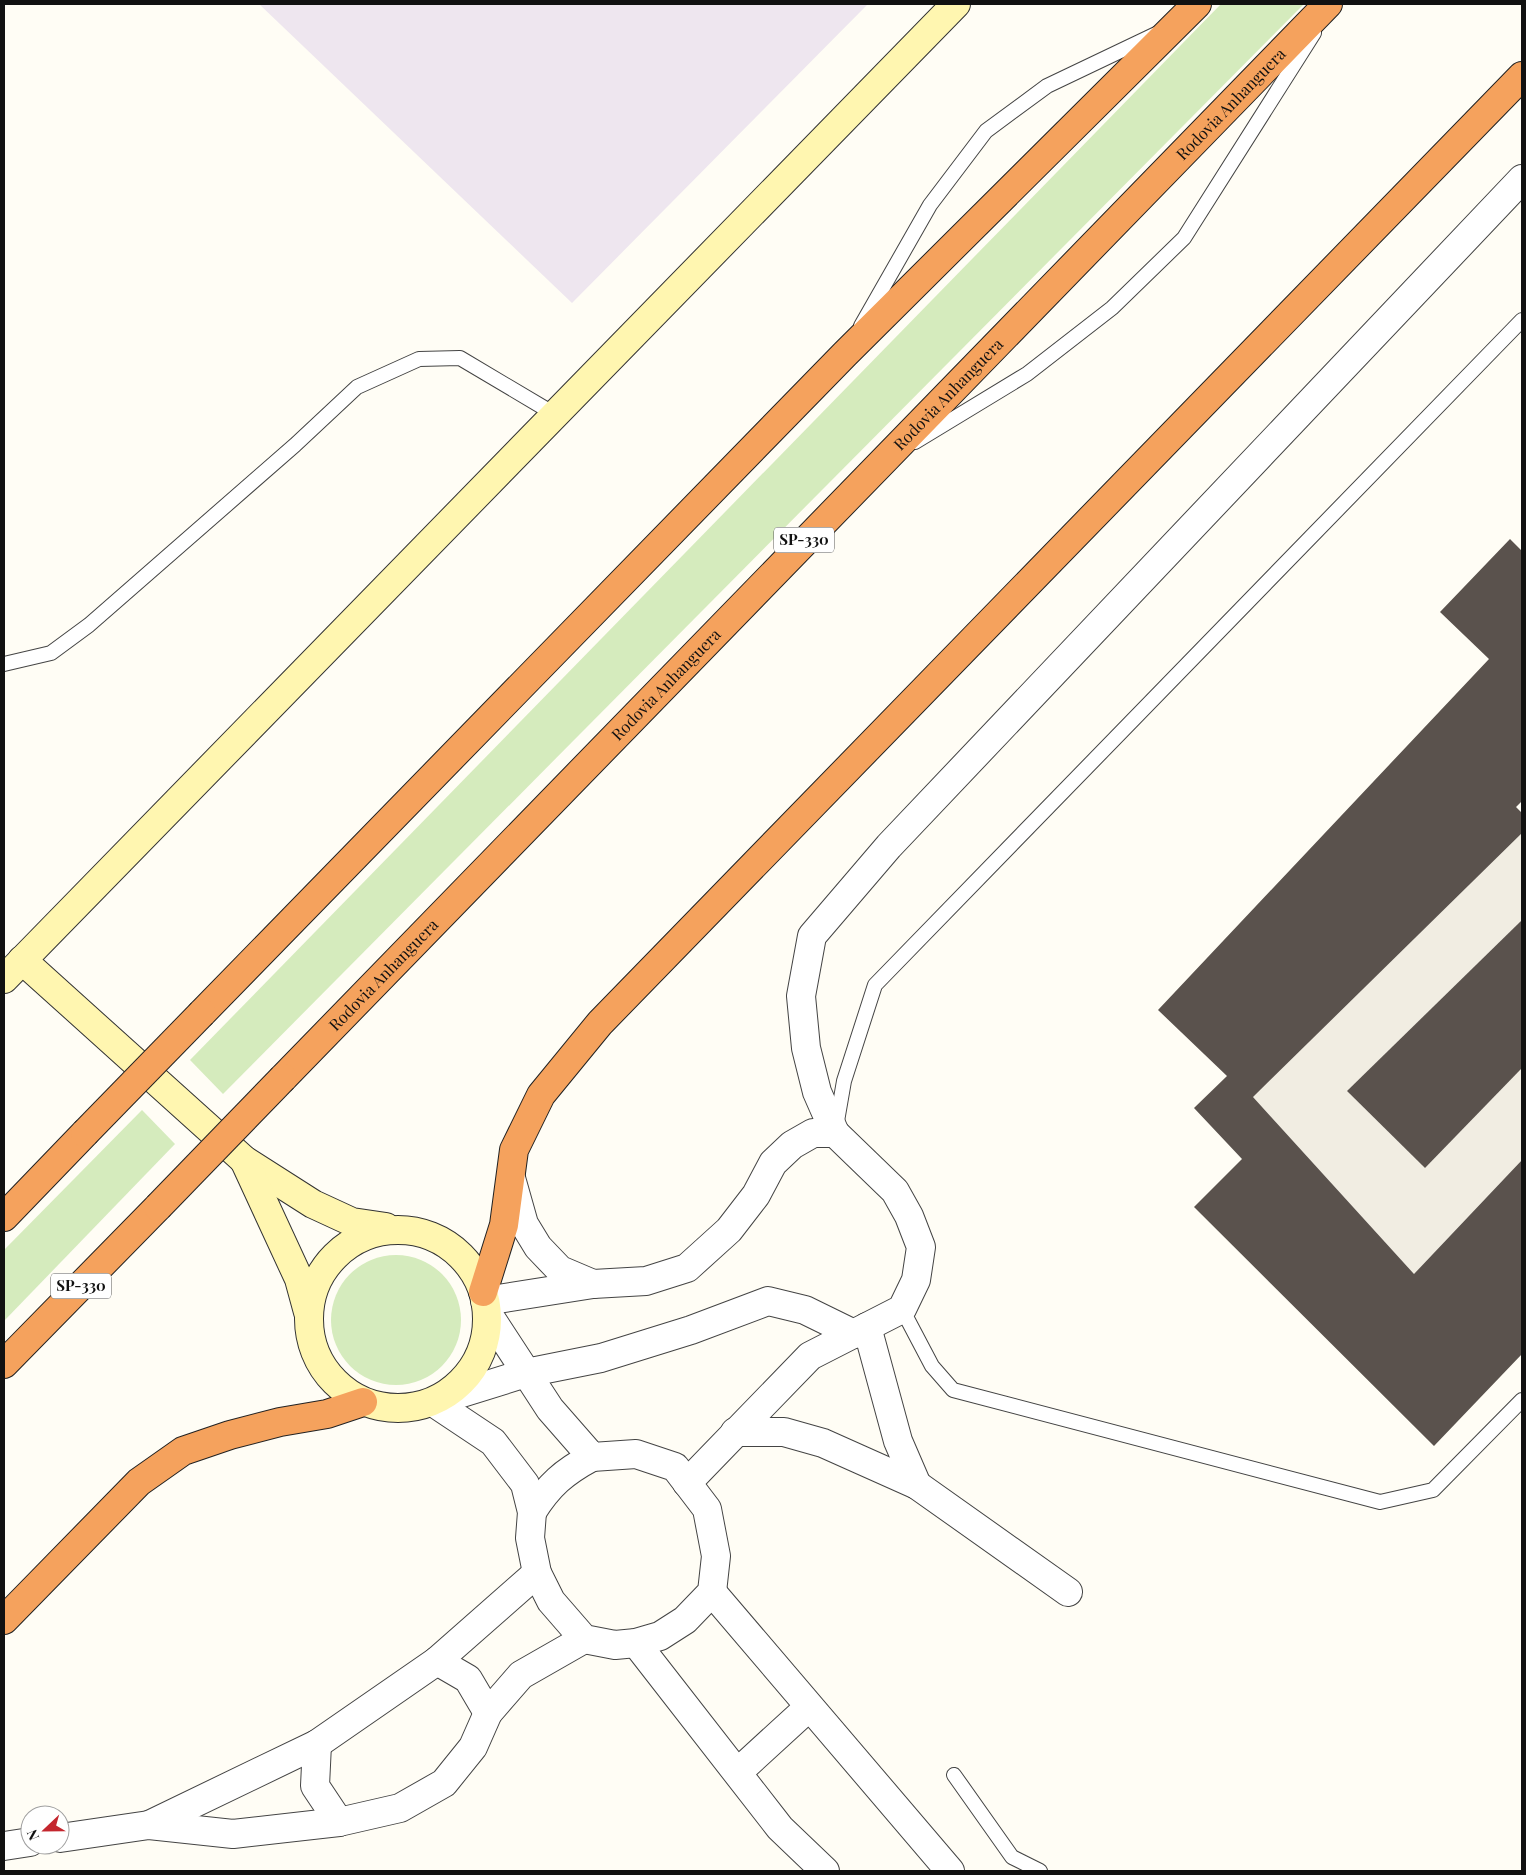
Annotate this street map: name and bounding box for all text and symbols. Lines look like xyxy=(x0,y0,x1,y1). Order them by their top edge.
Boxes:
street label: Rodovia Anhanguera xyxy=(1171,43,1290,164)
street label: Rodovia Anhanguera xyxy=(889,333,1007,454)
road number: SP-330 xyxy=(774,528,834,552)
street label: Rodovia Anhanguera xyxy=(606,624,725,745)
street label: Rodovia Anhanguera xyxy=(324,914,442,1035)
road number: SP-330 xyxy=(51,1274,111,1298)
north arrow xyxy=(20,1805,70,1855)
text: N xyxy=(22,1827,43,1843)

